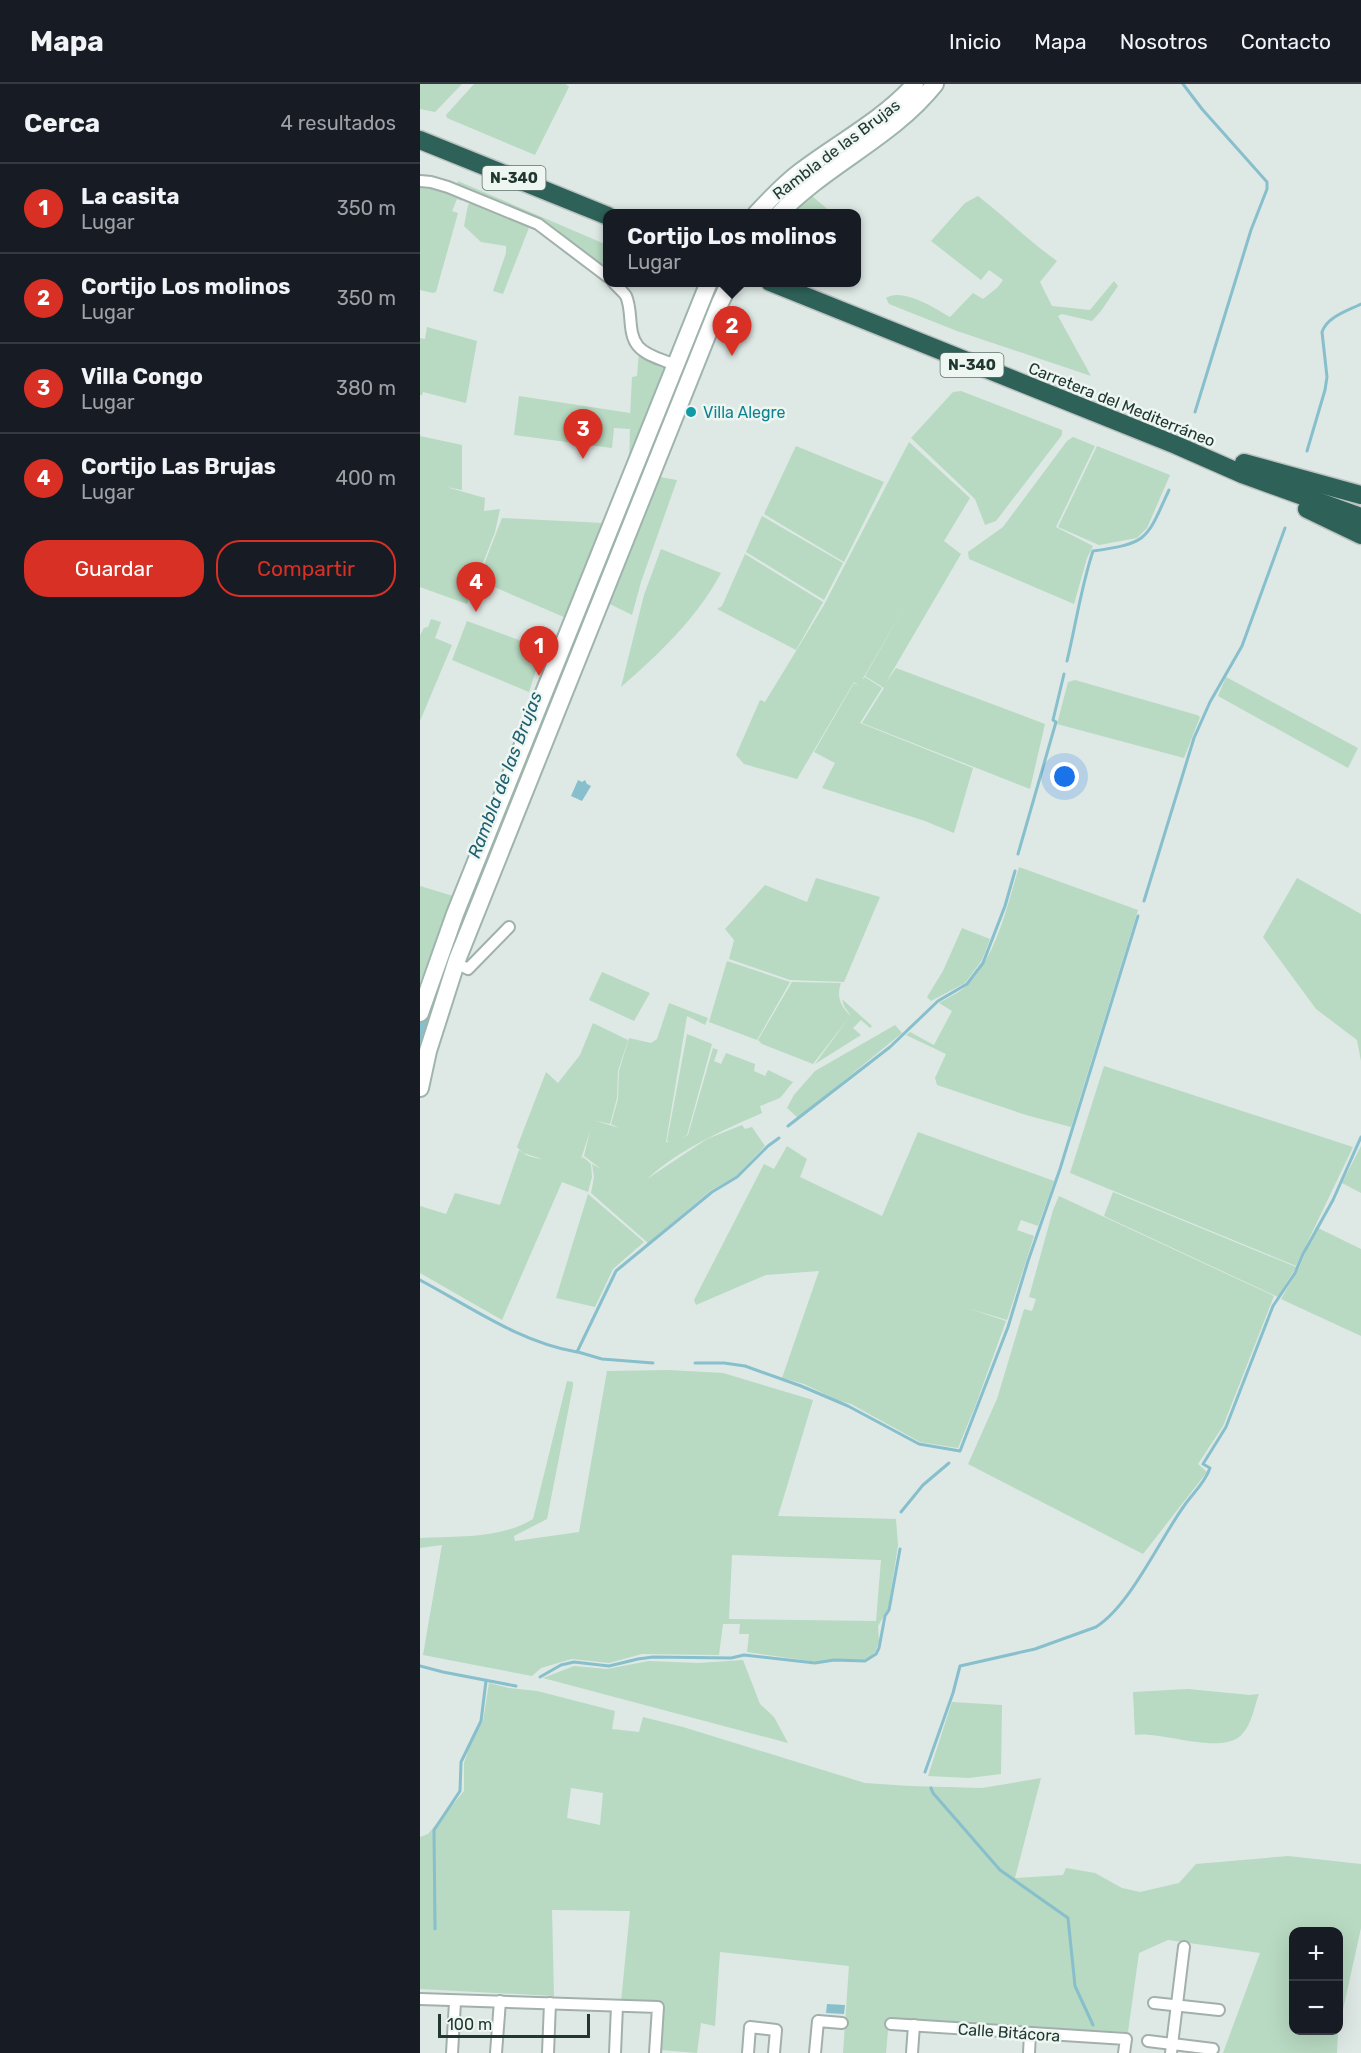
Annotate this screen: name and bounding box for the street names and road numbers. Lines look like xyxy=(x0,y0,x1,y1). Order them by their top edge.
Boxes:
street label: Rambla de las Brujas xyxy=(769,95,904,203)
road number: N-340 xyxy=(482,166,545,190)
road number: N-340 xyxy=(940,353,1004,377)
street label: Carretera del Mediterráneo xyxy=(1026,358,1218,451)
street label: Calle Bitácora xyxy=(957,2019,1061,2046)

